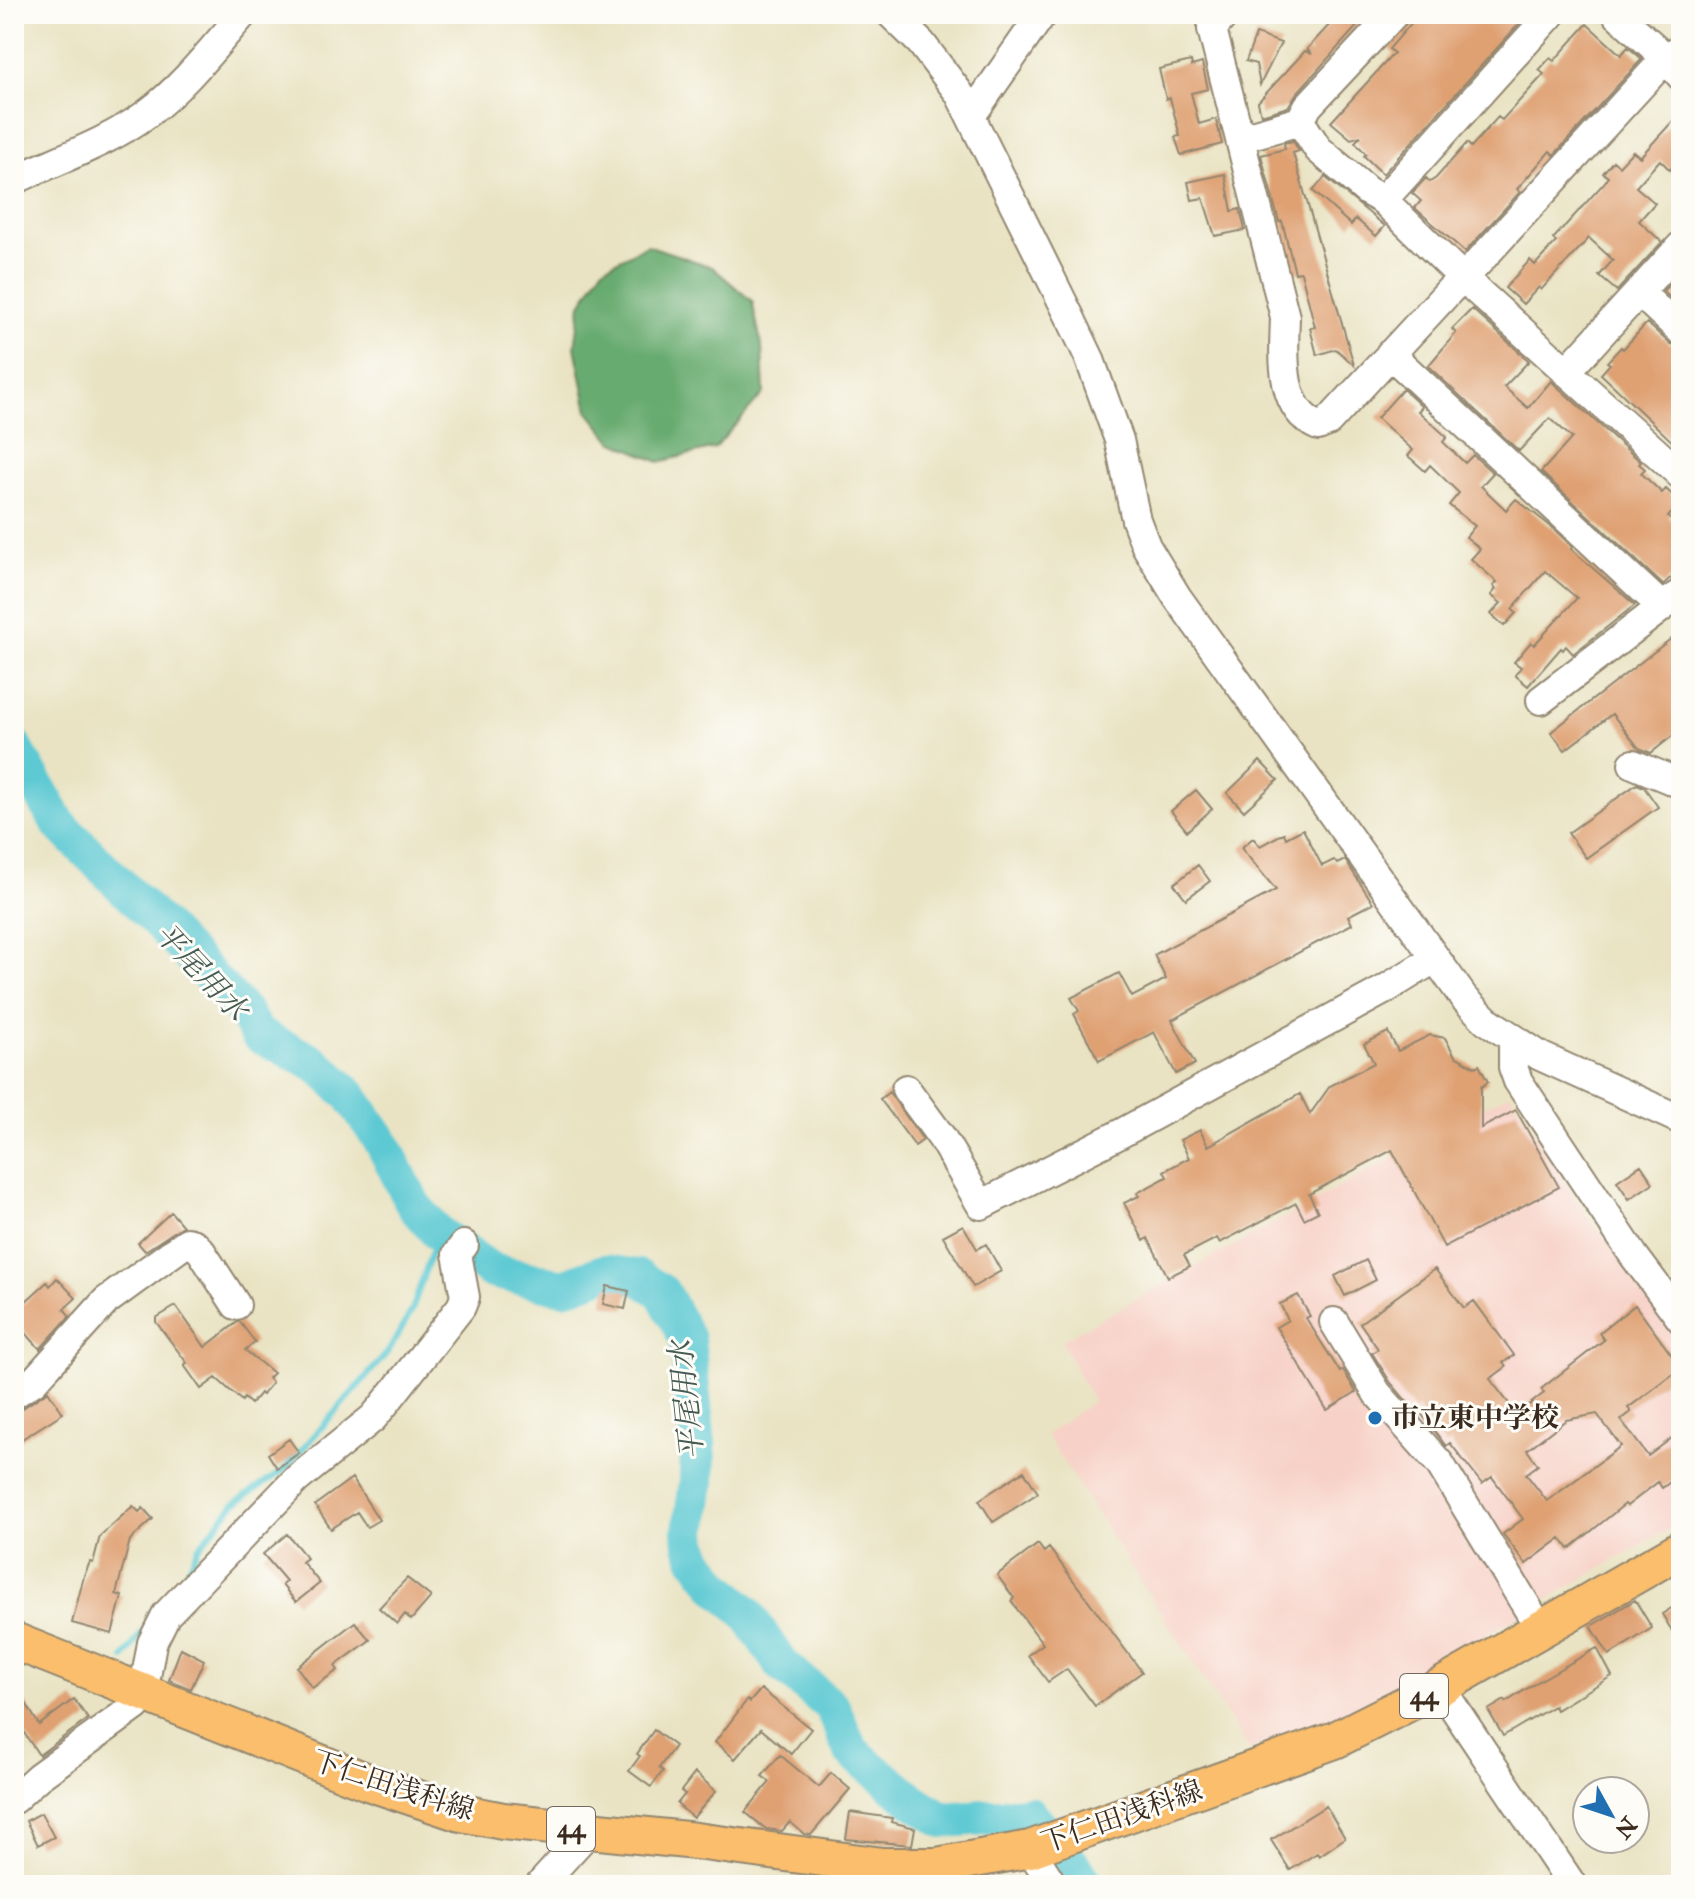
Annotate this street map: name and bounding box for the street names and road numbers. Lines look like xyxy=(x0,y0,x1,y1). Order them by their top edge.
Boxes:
road number: 44 xyxy=(1400,1674,1448,1718)
street label: 下仁田浅科線 xyxy=(308,1743,478,1829)
street label: 下仁田浅科線 xyxy=(1037,1773,1207,1861)
road number: 44 xyxy=(547,1807,595,1851)

